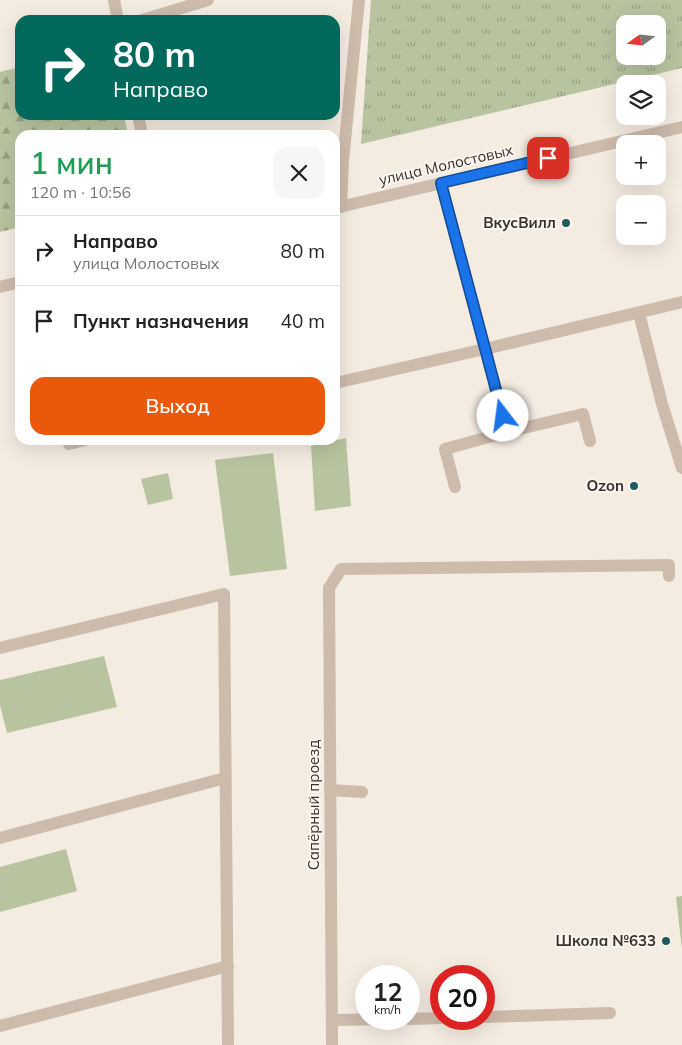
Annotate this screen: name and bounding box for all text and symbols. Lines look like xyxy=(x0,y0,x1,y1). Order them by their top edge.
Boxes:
north arrow xyxy=(616,15,666,65)
map controls xyxy=(616,15,666,245)
text: 80 m xyxy=(113,32,196,76)
icon: right xyxy=(30,35,95,100)
text: Направо xyxy=(113,75,208,103)
button: layers xyxy=(616,75,666,125)
button: + xyxy=(616,135,666,185)
pin xyxy=(527,137,569,179)
street label: улица Молостовых xyxy=(377,140,515,189)
text: 1 мин xyxy=(30,144,113,182)
icon: arrive xyxy=(534,144,562,172)
button: close xyxy=(273,147,325,199)
text: 120 m · 10:56 xyxy=(30,182,131,202)
button: − xyxy=(616,195,666,245)
place label: ВкусВилл xyxy=(483,213,556,232)
marker: ВкусВилл xyxy=(560,217,572,229)
text: Направо xyxy=(73,229,158,253)
icon: right xyxy=(30,237,58,265)
text: 80 m xyxy=(281,239,325,263)
text: улица Молостовых xyxy=(73,253,220,273)
icon: arrive xyxy=(30,307,58,335)
text: Пункт назначения xyxy=(73,309,249,333)
text: 40 m xyxy=(281,309,325,333)
button: Выход xyxy=(30,377,325,435)
position arrow xyxy=(476,389,528,441)
place label: Ozon xyxy=(587,476,624,495)
marker: Ozon xyxy=(628,480,640,492)
street label: Сапёрный проезд xyxy=(304,740,323,870)
place label: Школа №633 xyxy=(556,931,656,950)
marker: Школа №633 xyxy=(660,935,672,947)
speed limit sign: 20 xyxy=(430,965,495,1030)
text: 12 xyxy=(372,976,403,1007)
text: km/h xyxy=(374,1002,401,1017)

